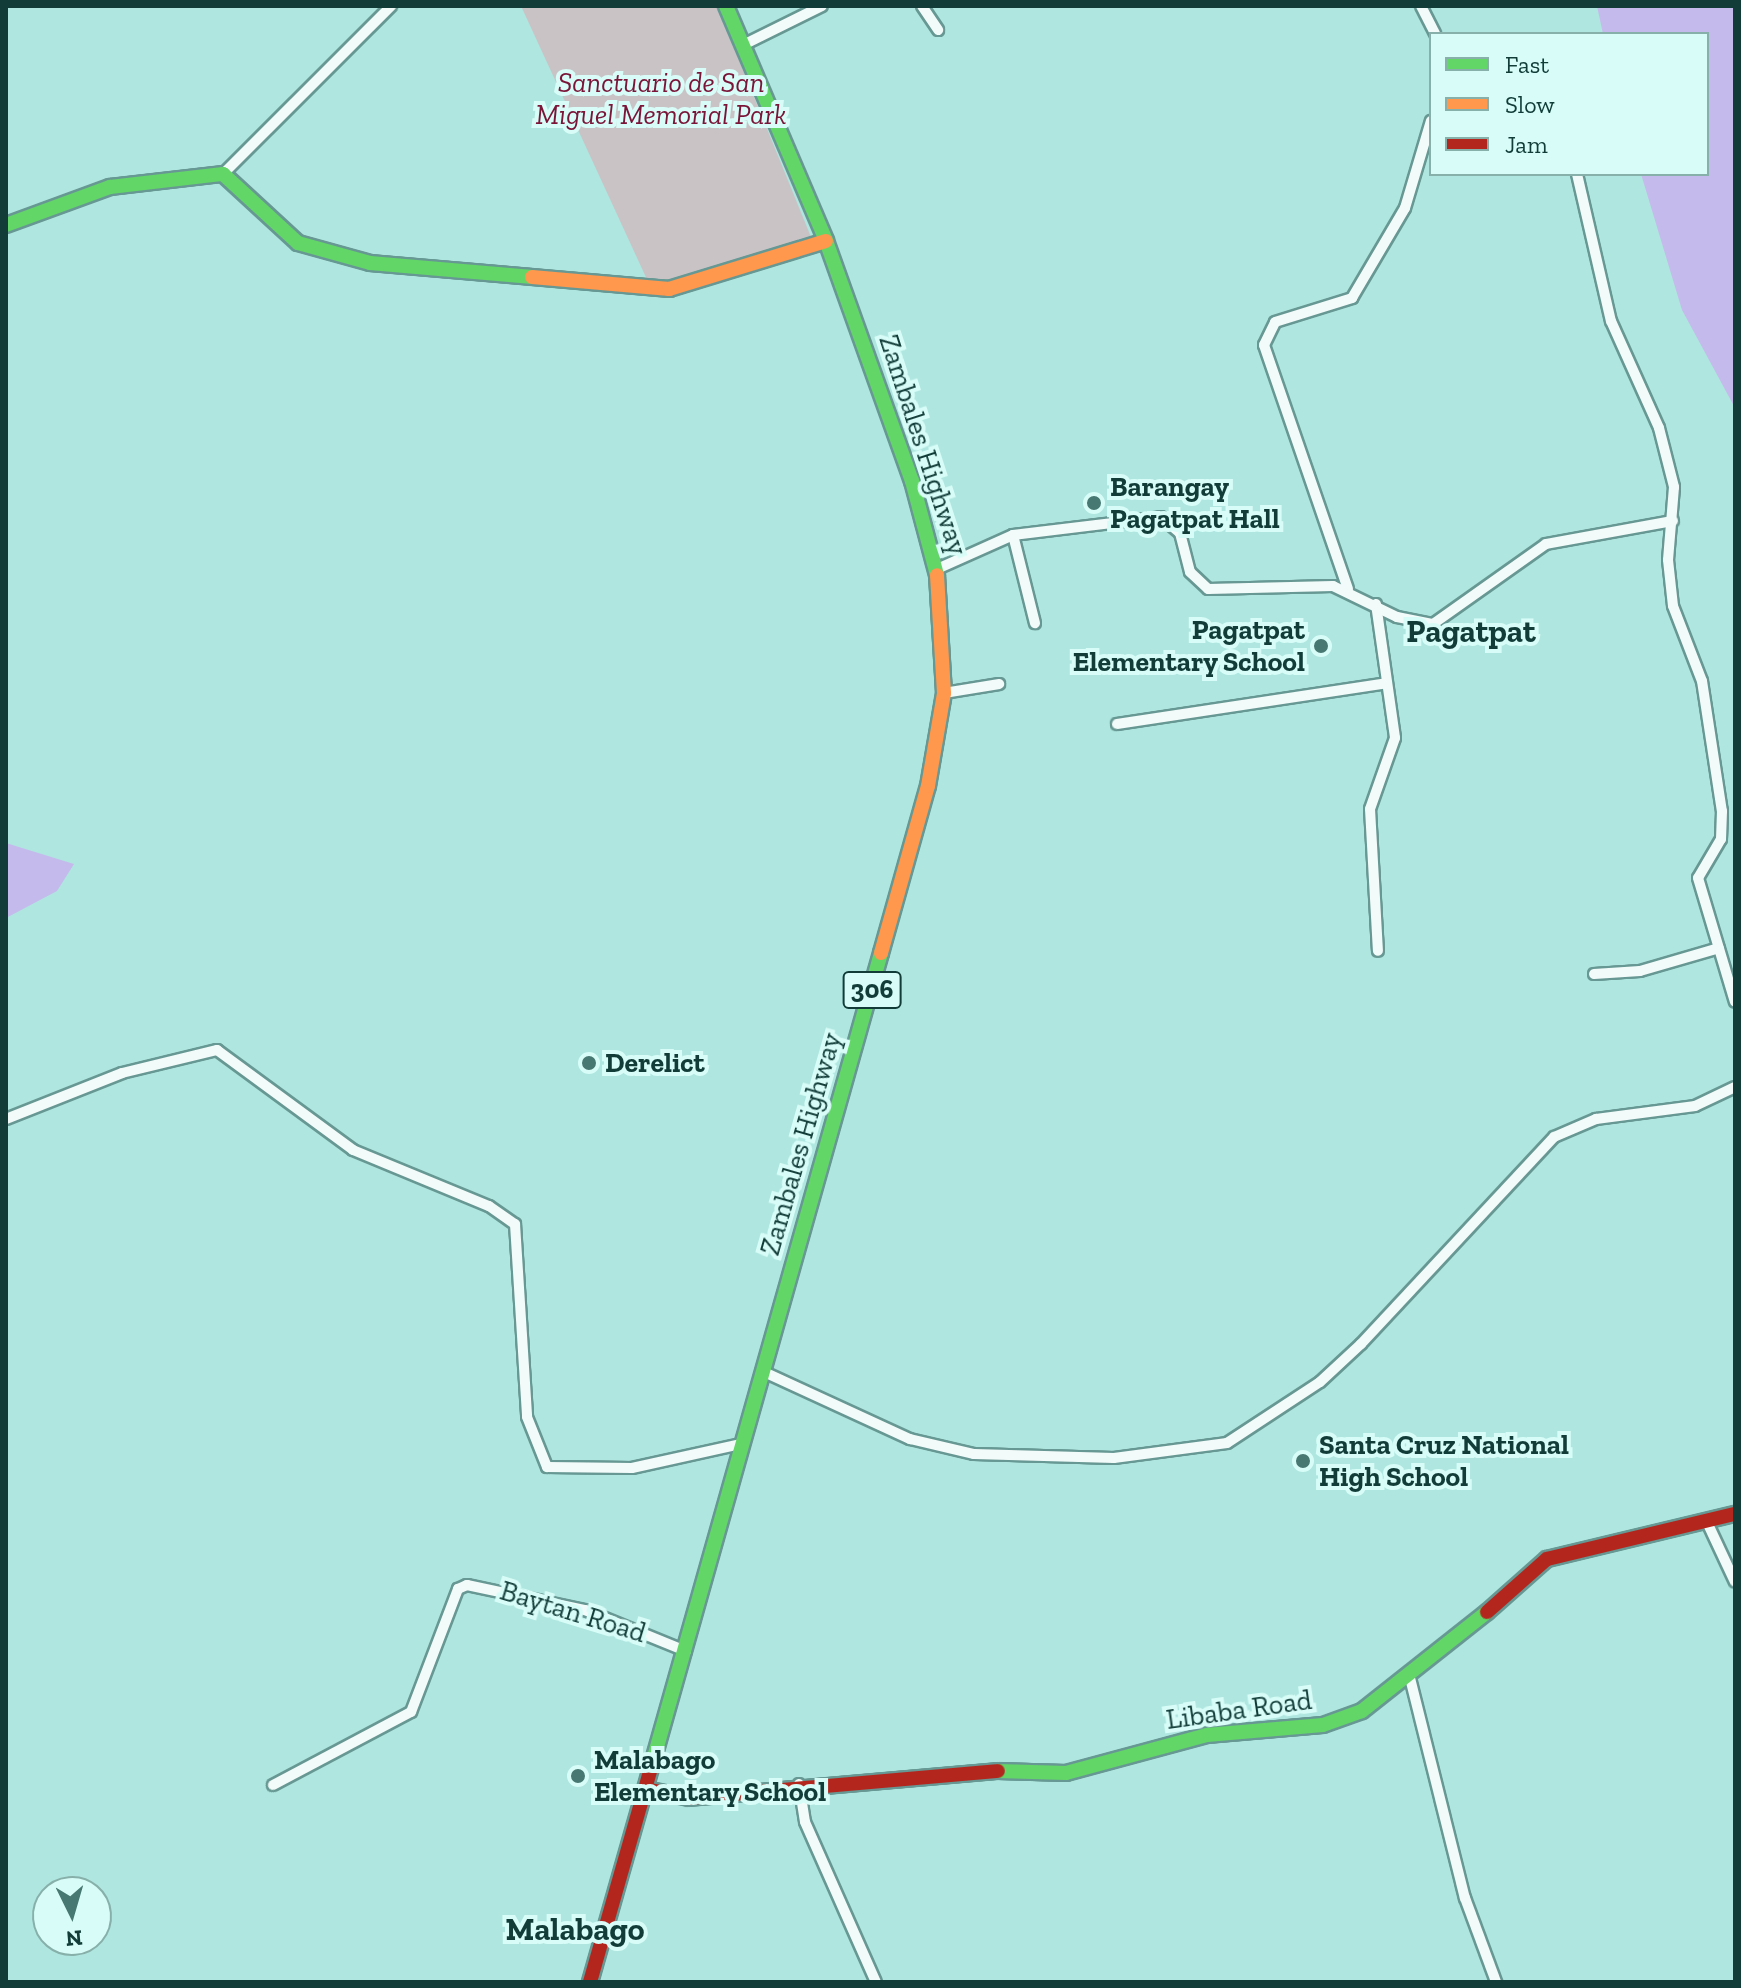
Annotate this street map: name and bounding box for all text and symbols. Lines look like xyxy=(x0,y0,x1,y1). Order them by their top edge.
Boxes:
legend xyxy=(1429,32,1709,176)
text: Fast xyxy=(1505,50,1549,79)
park label: Sanctuario de San Miguel Memorial Park xyxy=(536,66,786,132)
text: Slow xyxy=(1505,90,1555,119)
text: Jam xyxy=(1505,130,1548,159)
street label: Zambales Highway xyxy=(872,331,974,559)
place label: Barangay Pagatpat Hall xyxy=(1110,470,1280,536)
marker: Barangay Pagatpat Hall xyxy=(1085,494,1103,512)
district label: Pagatpat xyxy=(1406,612,1536,650)
place label: Pagatpat Elementary School xyxy=(1072,613,1305,679)
marker: Pagatpat Elementary School xyxy=(1312,637,1330,655)
road number: 306 xyxy=(842,968,902,1012)
street label: Zambales Highway xyxy=(753,1029,849,1259)
place label: Derelict xyxy=(605,1046,705,1080)
marker: Derelict xyxy=(580,1054,598,1072)
place label: Santa Cruz National High School xyxy=(1319,1428,1569,1494)
marker: Santa Cruz National High School xyxy=(1294,1452,1312,1470)
street label: Baytan Road xyxy=(496,1574,650,1650)
street label: Libaba Road xyxy=(1164,1683,1314,1737)
place label: Malabago Elementary School xyxy=(594,1743,827,1809)
marker: Malabago Elementary School xyxy=(569,1767,587,1785)
north arrow xyxy=(32,1876,112,1956)
district label: Malabago xyxy=(506,1910,644,1948)
text: N xyxy=(64,1924,83,1953)

